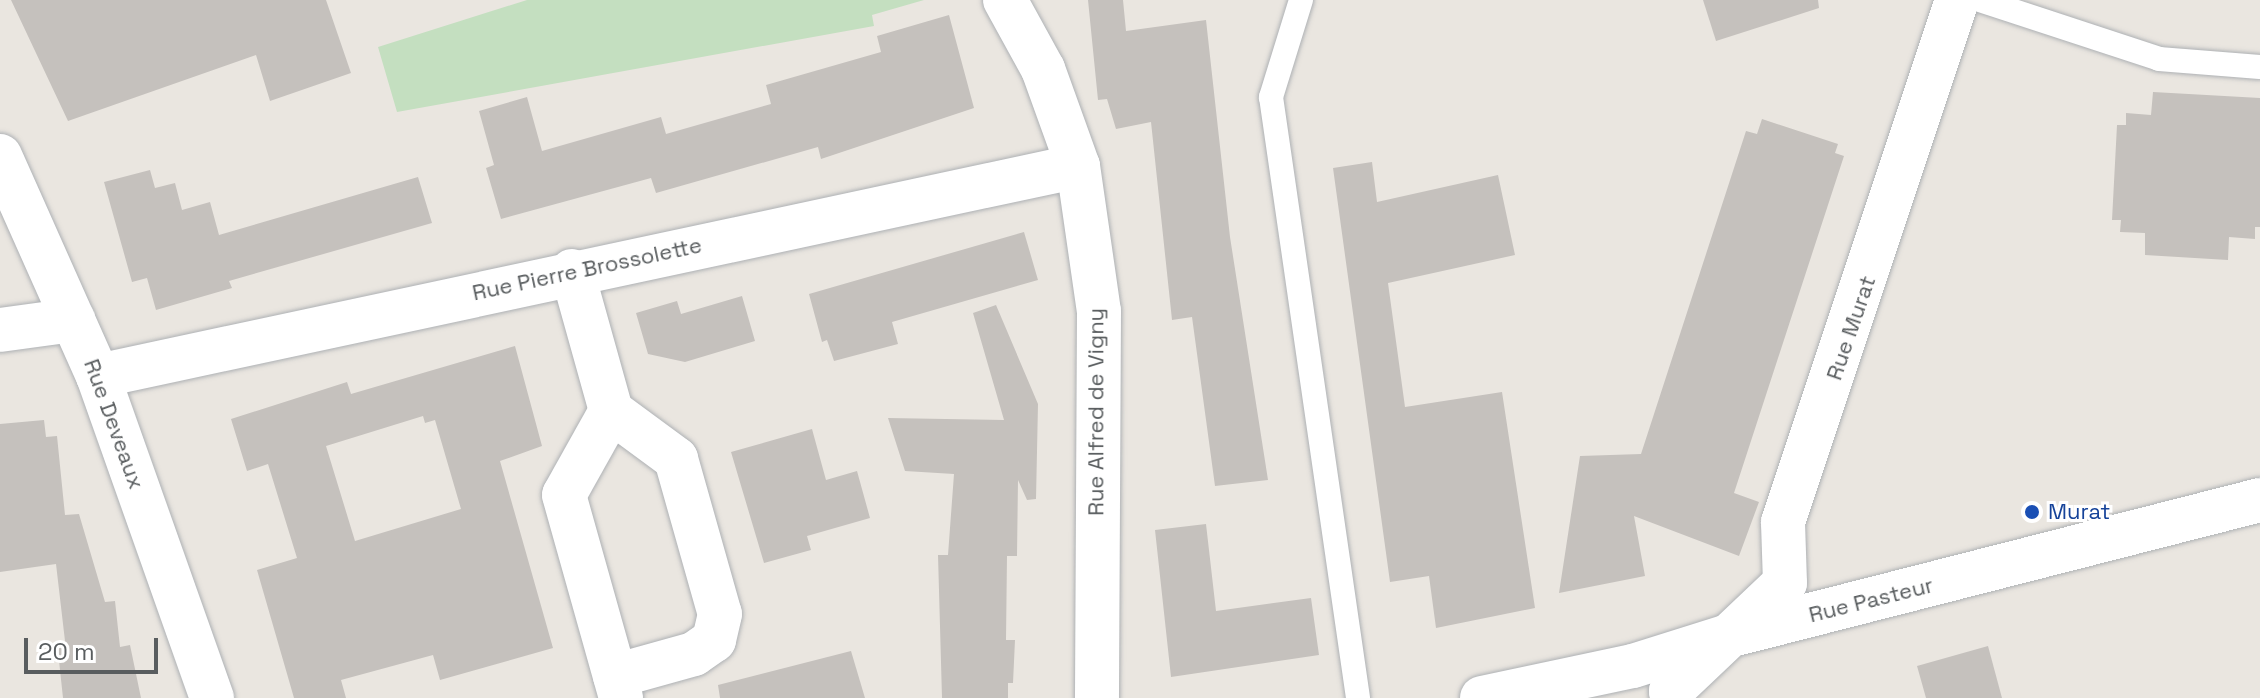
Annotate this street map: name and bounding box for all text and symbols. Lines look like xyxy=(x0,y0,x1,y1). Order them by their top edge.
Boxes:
street label: Rue Pierre Brossolette xyxy=(470,232,704,306)
street label: Rue Murat xyxy=(1821,272,1881,384)
street label: Rue Alfred de Vigny xyxy=(1083,308,1109,516)
street label: Rue Deveaux xyxy=(78,355,150,493)
place label: Murat xyxy=(2048,499,2110,525)
marker: Murat xyxy=(2023,503,2041,521)
street label: Rue Pasteur xyxy=(1806,572,1936,628)
scale bar xyxy=(28,622,162,672)
text: 20 m xyxy=(38,636,95,667)

